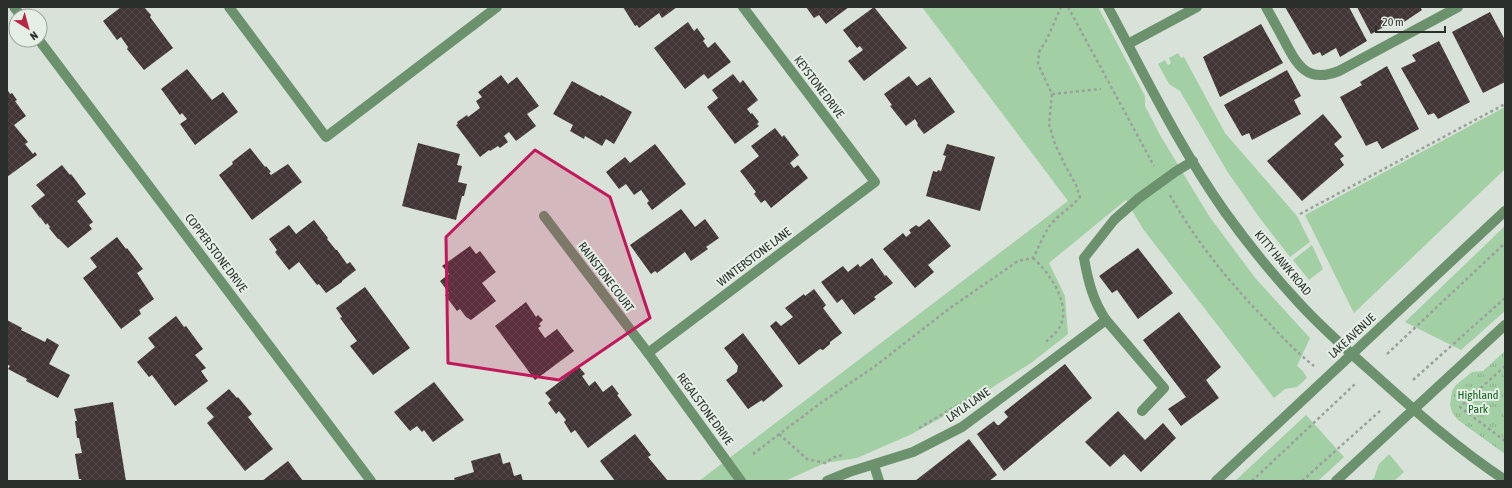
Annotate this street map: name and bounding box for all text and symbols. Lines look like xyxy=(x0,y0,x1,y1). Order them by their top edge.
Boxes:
north arrow xyxy=(8,8,48,48)
scale bar xyxy=(1376,8,1445,34)
text: 20 m xyxy=(1382,15,1404,29)
text: N xyxy=(28,29,40,43)
street label: KEYSTONE DRIVE xyxy=(791,53,847,121)
street label: COPPER STONE DRIVE xyxy=(182,211,250,295)
street label: WINTERSTONE LANE xyxy=(714,225,794,289)
street label: KITTY HAWK ROAD xyxy=(1252,228,1315,299)
street label: RAINSTONE COURT xyxy=(575,239,637,315)
street label: LAKE AVENUE xyxy=(1326,311,1378,361)
street label: REGALSTONE DRIVE xyxy=(674,370,736,448)
street label: LAYLA LANE xyxy=(943,385,993,425)
park label: Highland Park xyxy=(1458,388,1498,416)

